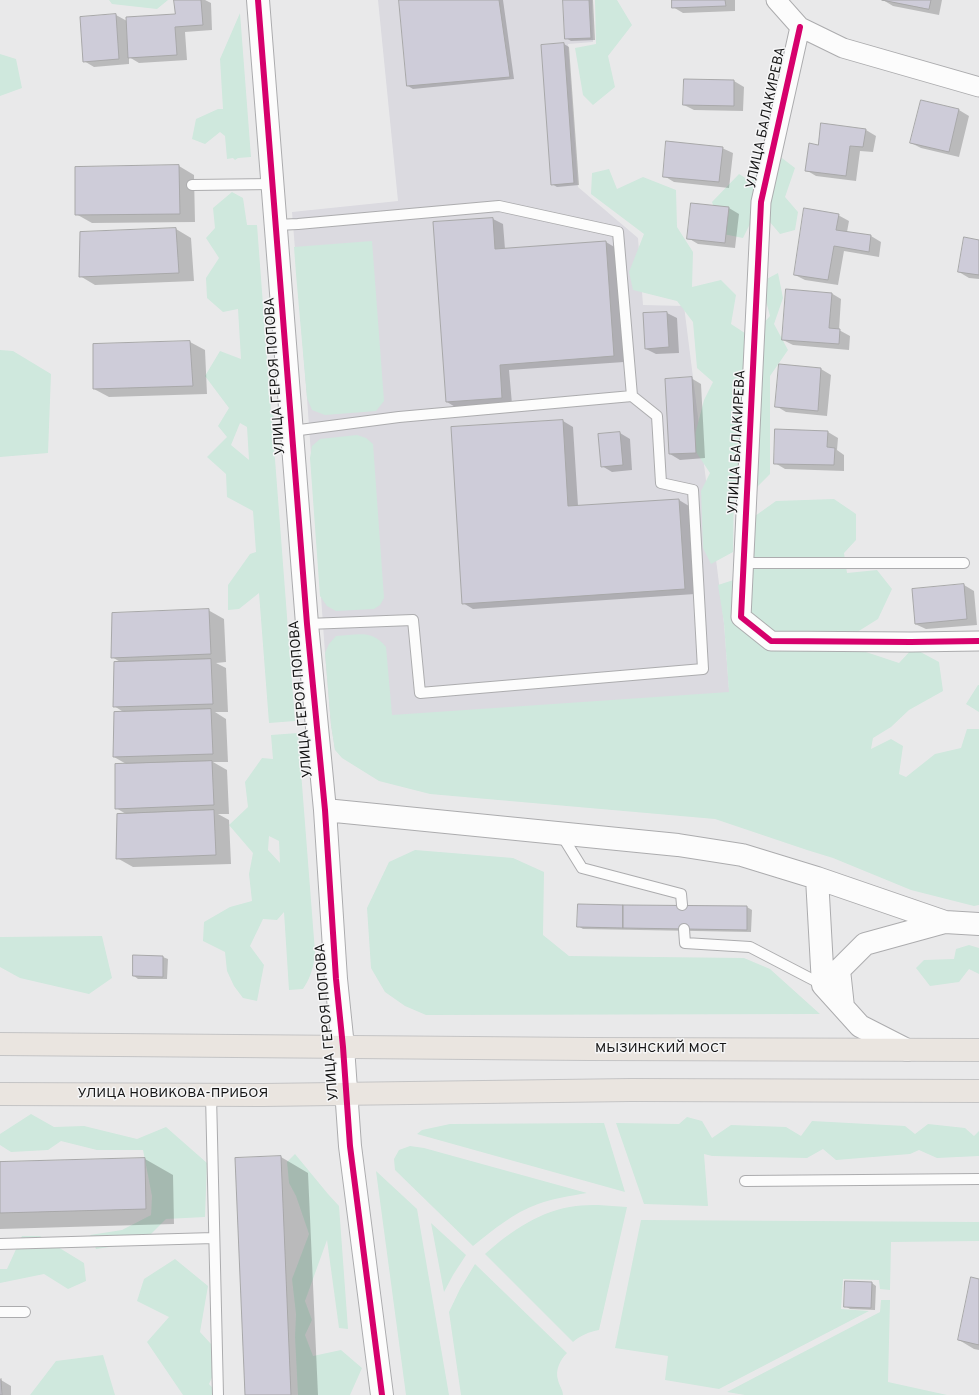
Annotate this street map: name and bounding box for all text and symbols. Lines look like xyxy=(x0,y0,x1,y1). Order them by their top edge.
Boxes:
street label: УЛИЦА БАЛАКИРЕВА xyxy=(744,46,790,190)
street label: УЛИЦА ГЕРОЯ ПОПОВА xyxy=(262,297,290,455)
street label: УЛИЦА БАЛАКИРЕВА xyxy=(726,369,750,515)
street label: УЛИЦА ГЕРОЯ ПОПОВА xyxy=(287,620,317,778)
street label: УЛИЦА ГЕРОЯ ПОПОВА xyxy=(313,943,343,1101)
street label: МЫЗИНСКИЙ МОСТ xyxy=(595,1041,727,1057)
street label: УЛИЦА НОВИКОВА-ПРИБОЯ xyxy=(78,1086,268,1102)

